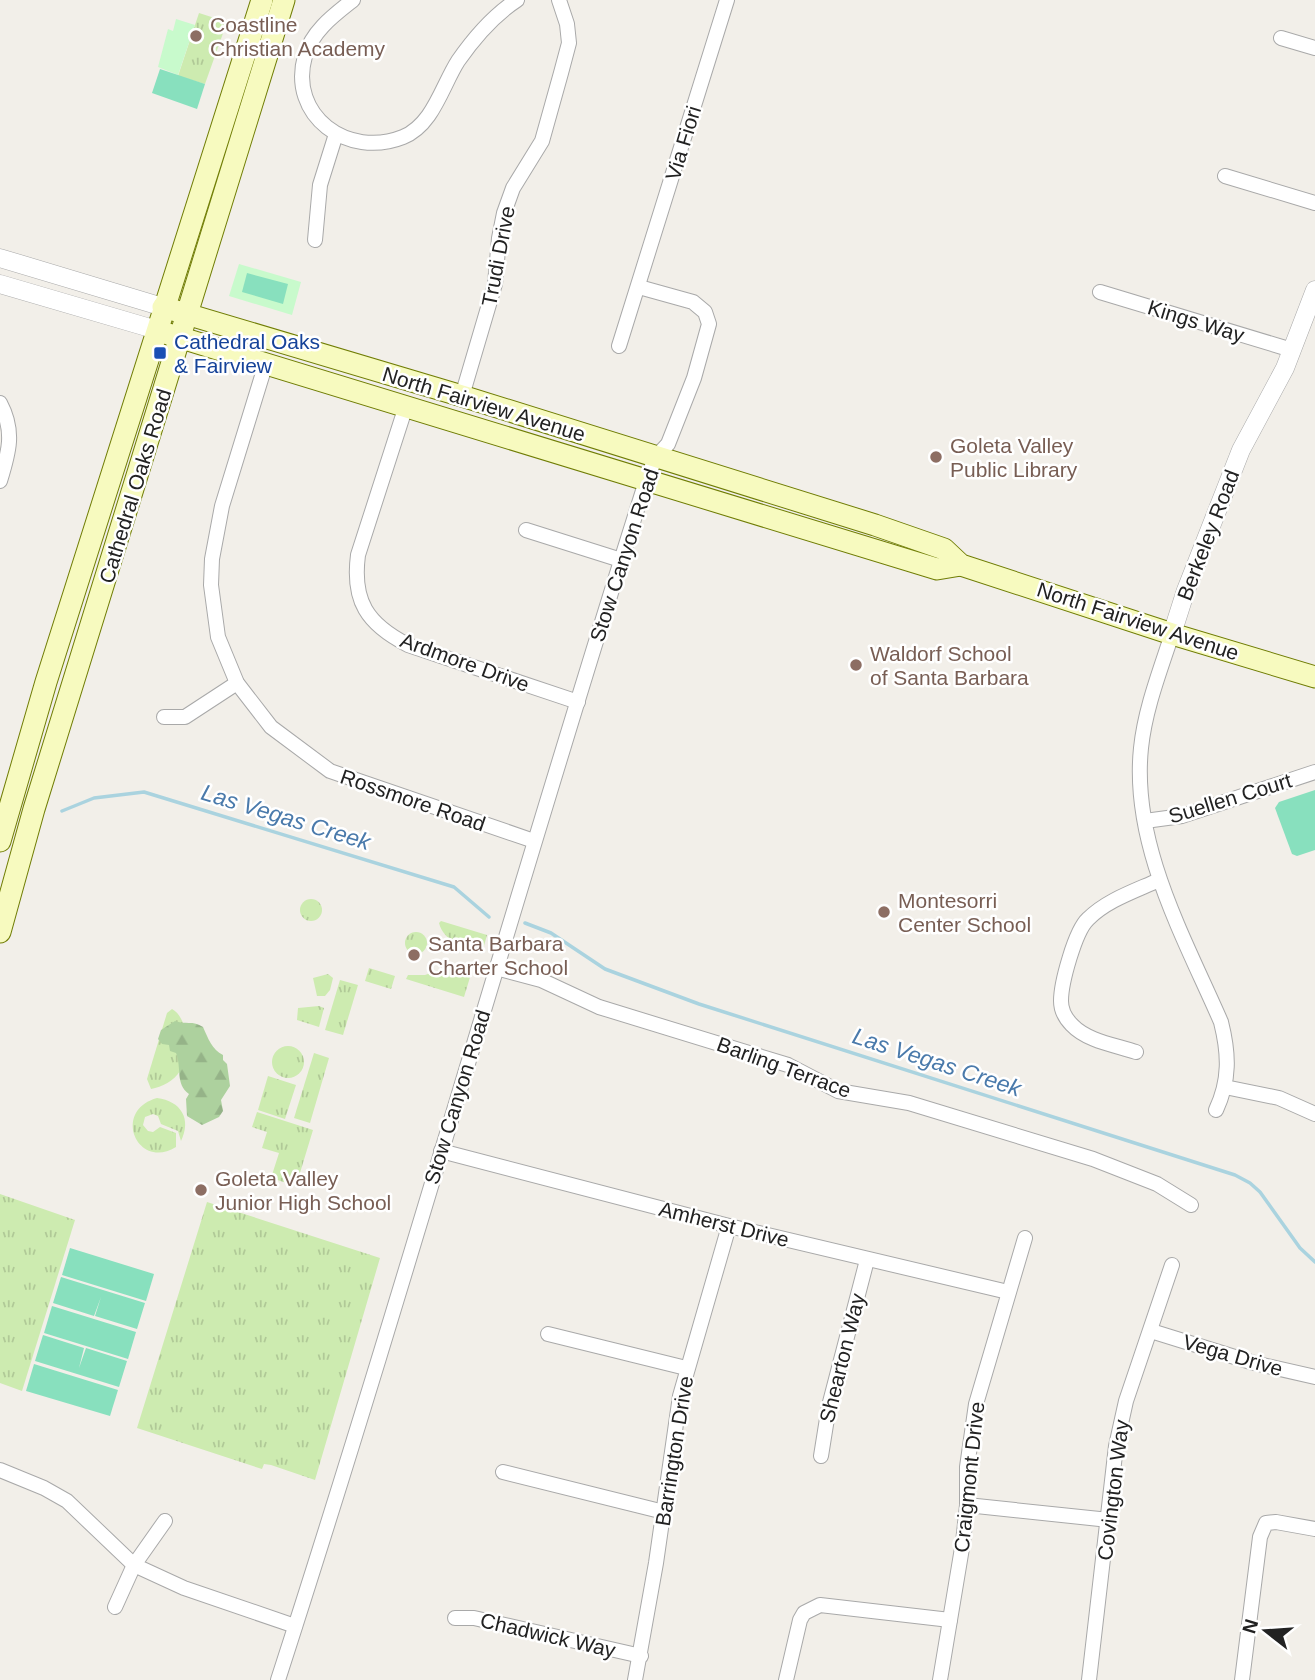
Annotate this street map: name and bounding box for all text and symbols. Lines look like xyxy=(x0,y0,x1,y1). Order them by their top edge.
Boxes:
place label: Coastline Christian Academy xyxy=(210,13,386,60)
marker: Coastline Christian Academy xyxy=(188,28,204,44)
street label: Via Fiori xyxy=(661,103,705,183)
street label: Trudi Drive xyxy=(477,204,519,308)
street label: Kings Way xyxy=(1145,295,1247,347)
place label: Cathedral Oaks & Fairview xyxy=(174,330,320,377)
marker: Cathedral Oaks & Fairview xyxy=(152,345,168,361)
street label: North Fairview Avenue xyxy=(380,362,588,446)
street label: Cathedral Oaks Road xyxy=(94,386,176,586)
place label: Goleta Valley Public Library xyxy=(950,434,1078,481)
marker: Goleta Valley Public Library xyxy=(928,449,944,465)
street label: Stow Canyon Road xyxy=(585,465,663,645)
street label: Berkeley Road xyxy=(1173,467,1243,603)
street label: North Fairview Avenue xyxy=(1034,577,1242,665)
street label: Ardmore Drive xyxy=(397,628,533,696)
place label: Waldorf School of Santa Barbara xyxy=(870,642,1029,689)
marker: Waldorf School of Santa Barbara xyxy=(848,657,864,673)
street label: Rossmore Road xyxy=(338,764,488,836)
street label: Suellen Court xyxy=(1166,768,1294,828)
water label: Las Vegas Creek xyxy=(198,779,375,856)
place label: Montesorri Center School xyxy=(898,889,1031,936)
marker: Montesorri Center School xyxy=(876,904,892,920)
place label: Santa Barbara Charter School xyxy=(428,932,568,979)
marker: Santa Barbara Charter School xyxy=(406,947,422,963)
street label: Stow Canyon Road xyxy=(420,1007,494,1187)
water label: Las Vegas Creek xyxy=(849,1023,1026,1102)
street label: Barling Terrace xyxy=(714,1032,854,1102)
place label: Goleta Valley Junior High School xyxy=(215,1167,391,1214)
marker: Goleta Valley Junior High School xyxy=(193,1182,209,1198)
street label: Amherst Drive xyxy=(657,1197,791,1251)
street label: Shearton Way xyxy=(815,1291,869,1425)
street label: Vega Drive xyxy=(1180,1330,1286,1380)
street label: Barrington Drive xyxy=(651,1374,697,1528)
street label: Craigmont Drive xyxy=(950,1400,988,1554)
street label: Covington Way xyxy=(1093,1418,1133,1562)
north arrow xyxy=(1231,1596,1301,1666)
street label: Chadwick Way xyxy=(478,1608,618,1662)
text: N xyxy=(1238,1617,1262,1636)

